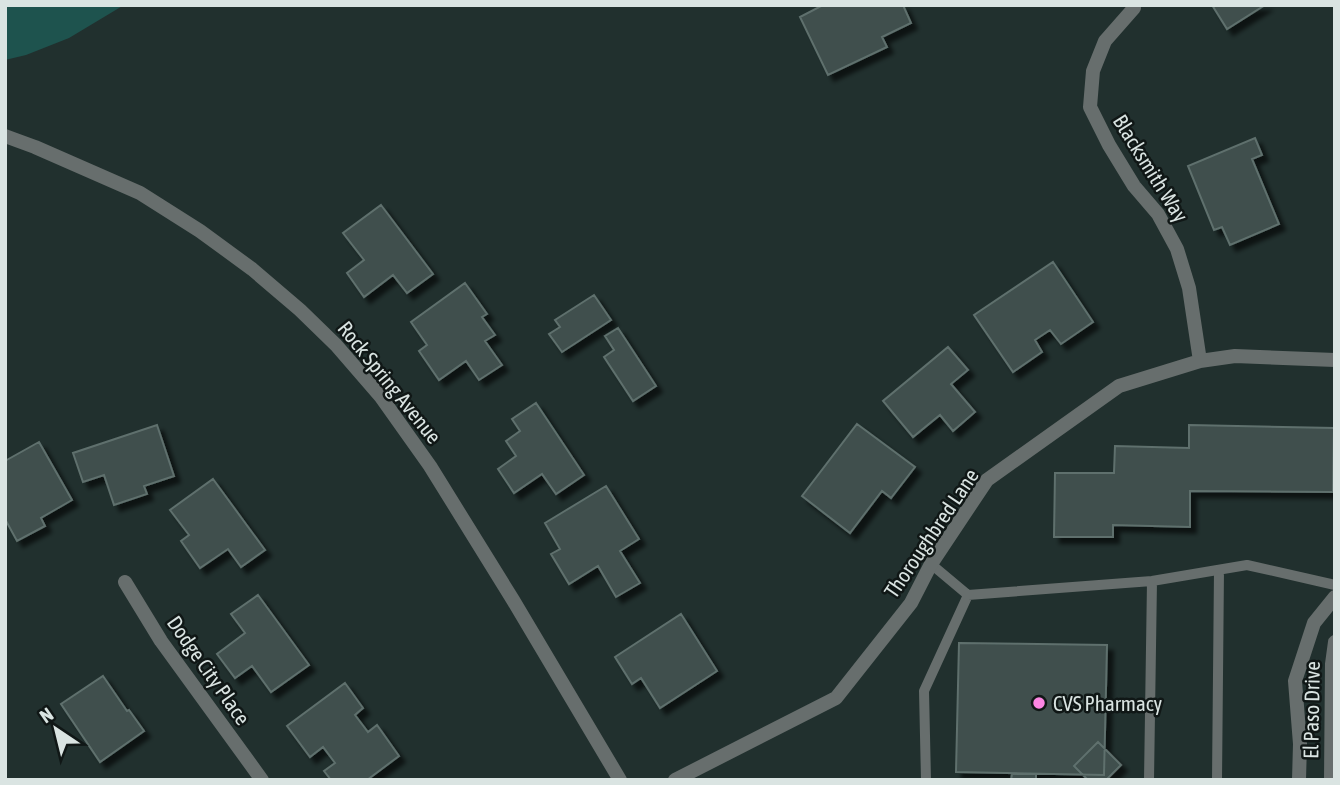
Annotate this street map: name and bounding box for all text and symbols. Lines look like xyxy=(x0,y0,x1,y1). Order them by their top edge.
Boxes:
street label: Blacksmith Way xyxy=(1109,110,1194,226)
street label: Rock Spring Avenue xyxy=(333,316,447,448)
street label: Thoroughbred Lane xyxy=(879,464,983,602)
street label: Dodge City Place xyxy=(163,611,255,729)
street label: El Paso Drive xyxy=(1298,661,1324,759)
place label: CVS Pharmacy xyxy=(1053,691,1163,715)
north arrow xyxy=(21,694,91,764)
marker: CVS Pharmacy xyxy=(1031,695,1047,711)
text: N xyxy=(35,703,57,727)

